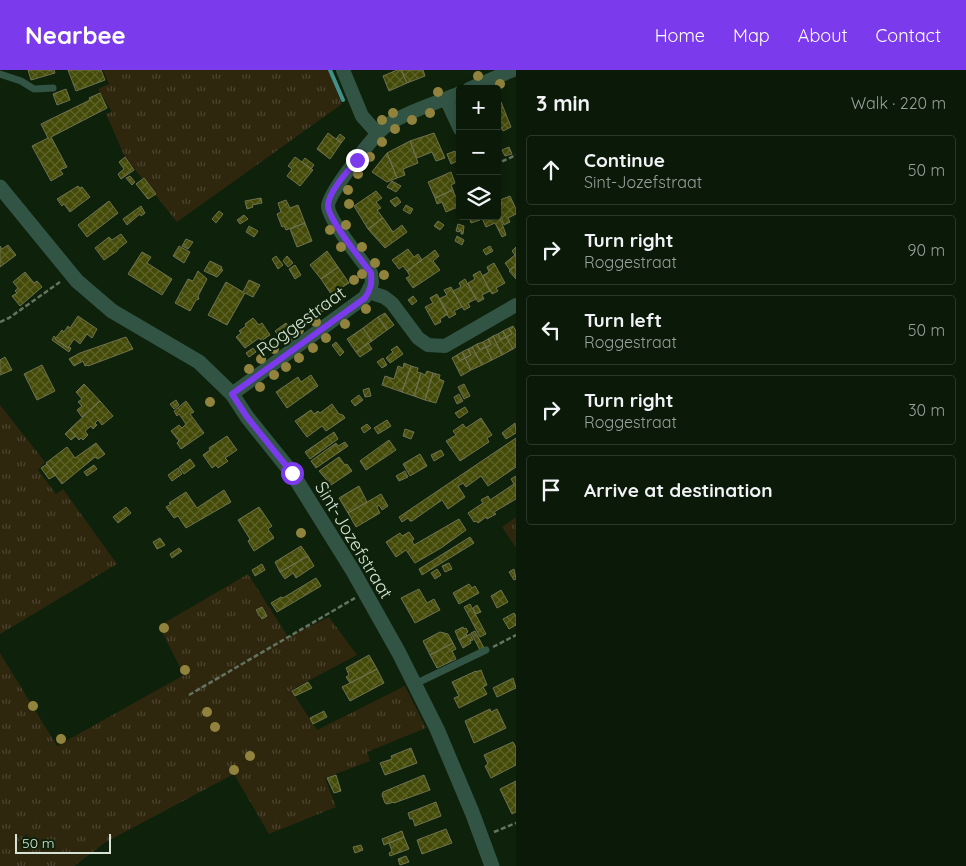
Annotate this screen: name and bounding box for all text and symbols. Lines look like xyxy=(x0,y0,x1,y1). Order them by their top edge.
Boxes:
text: Nearbee xyxy=(25,20,126,50)
text: Home xyxy=(655,24,705,47)
text: Map xyxy=(733,24,770,47)
text: About xyxy=(798,24,848,47)
text: Contact xyxy=(876,24,941,47)
map controls xyxy=(456,85,501,220)
button: + xyxy=(456,85,501,130)
text: 3 min xyxy=(536,90,590,116)
text: Walk · 220 m xyxy=(851,93,946,113)
button: − xyxy=(456,130,501,175)
text: Continue xyxy=(584,148,665,172)
route end xyxy=(346,149,369,172)
icon: ahead xyxy=(537,156,565,184)
text: 50 m xyxy=(908,160,945,180)
text: Sint-Jozefstraat xyxy=(584,172,702,192)
button: layers xyxy=(456,175,501,220)
text: Turn right xyxy=(584,228,673,252)
icon: right xyxy=(537,236,565,264)
text: 90 m xyxy=(908,240,945,260)
text: Roggestraat xyxy=(584,252,677,272)
street label: Roggestraat xyxy=(252,281,350,361)
text: Turn left xyxy=(584,308,662,332)
icon: left xyxy=(537,316,565,344)
text: 50 m xyxy=(908,320,945,340)
text: Roggestraat xyxy=(584,332,677,352)
text: Turn right xyxy=(584,388,673,412)
icon: right xyxy=(537,396,565,424)
text: 30 m xyxy=(908,400,945,420)
text: Roggestraat xyxy=(584,412,677,432)
route start xyxy=(281,462,304,485)
icon: arrive xyxy=(537,476,565,504)
street label: Sint-Jozefstraat xyxy=(310,477,398,603)
text: Arrive at destination xyxy=(584,478,773,502)
scale bar xyxy=(15,831,111,854)
text: 50 m xyxy=(22,834,55,852)

